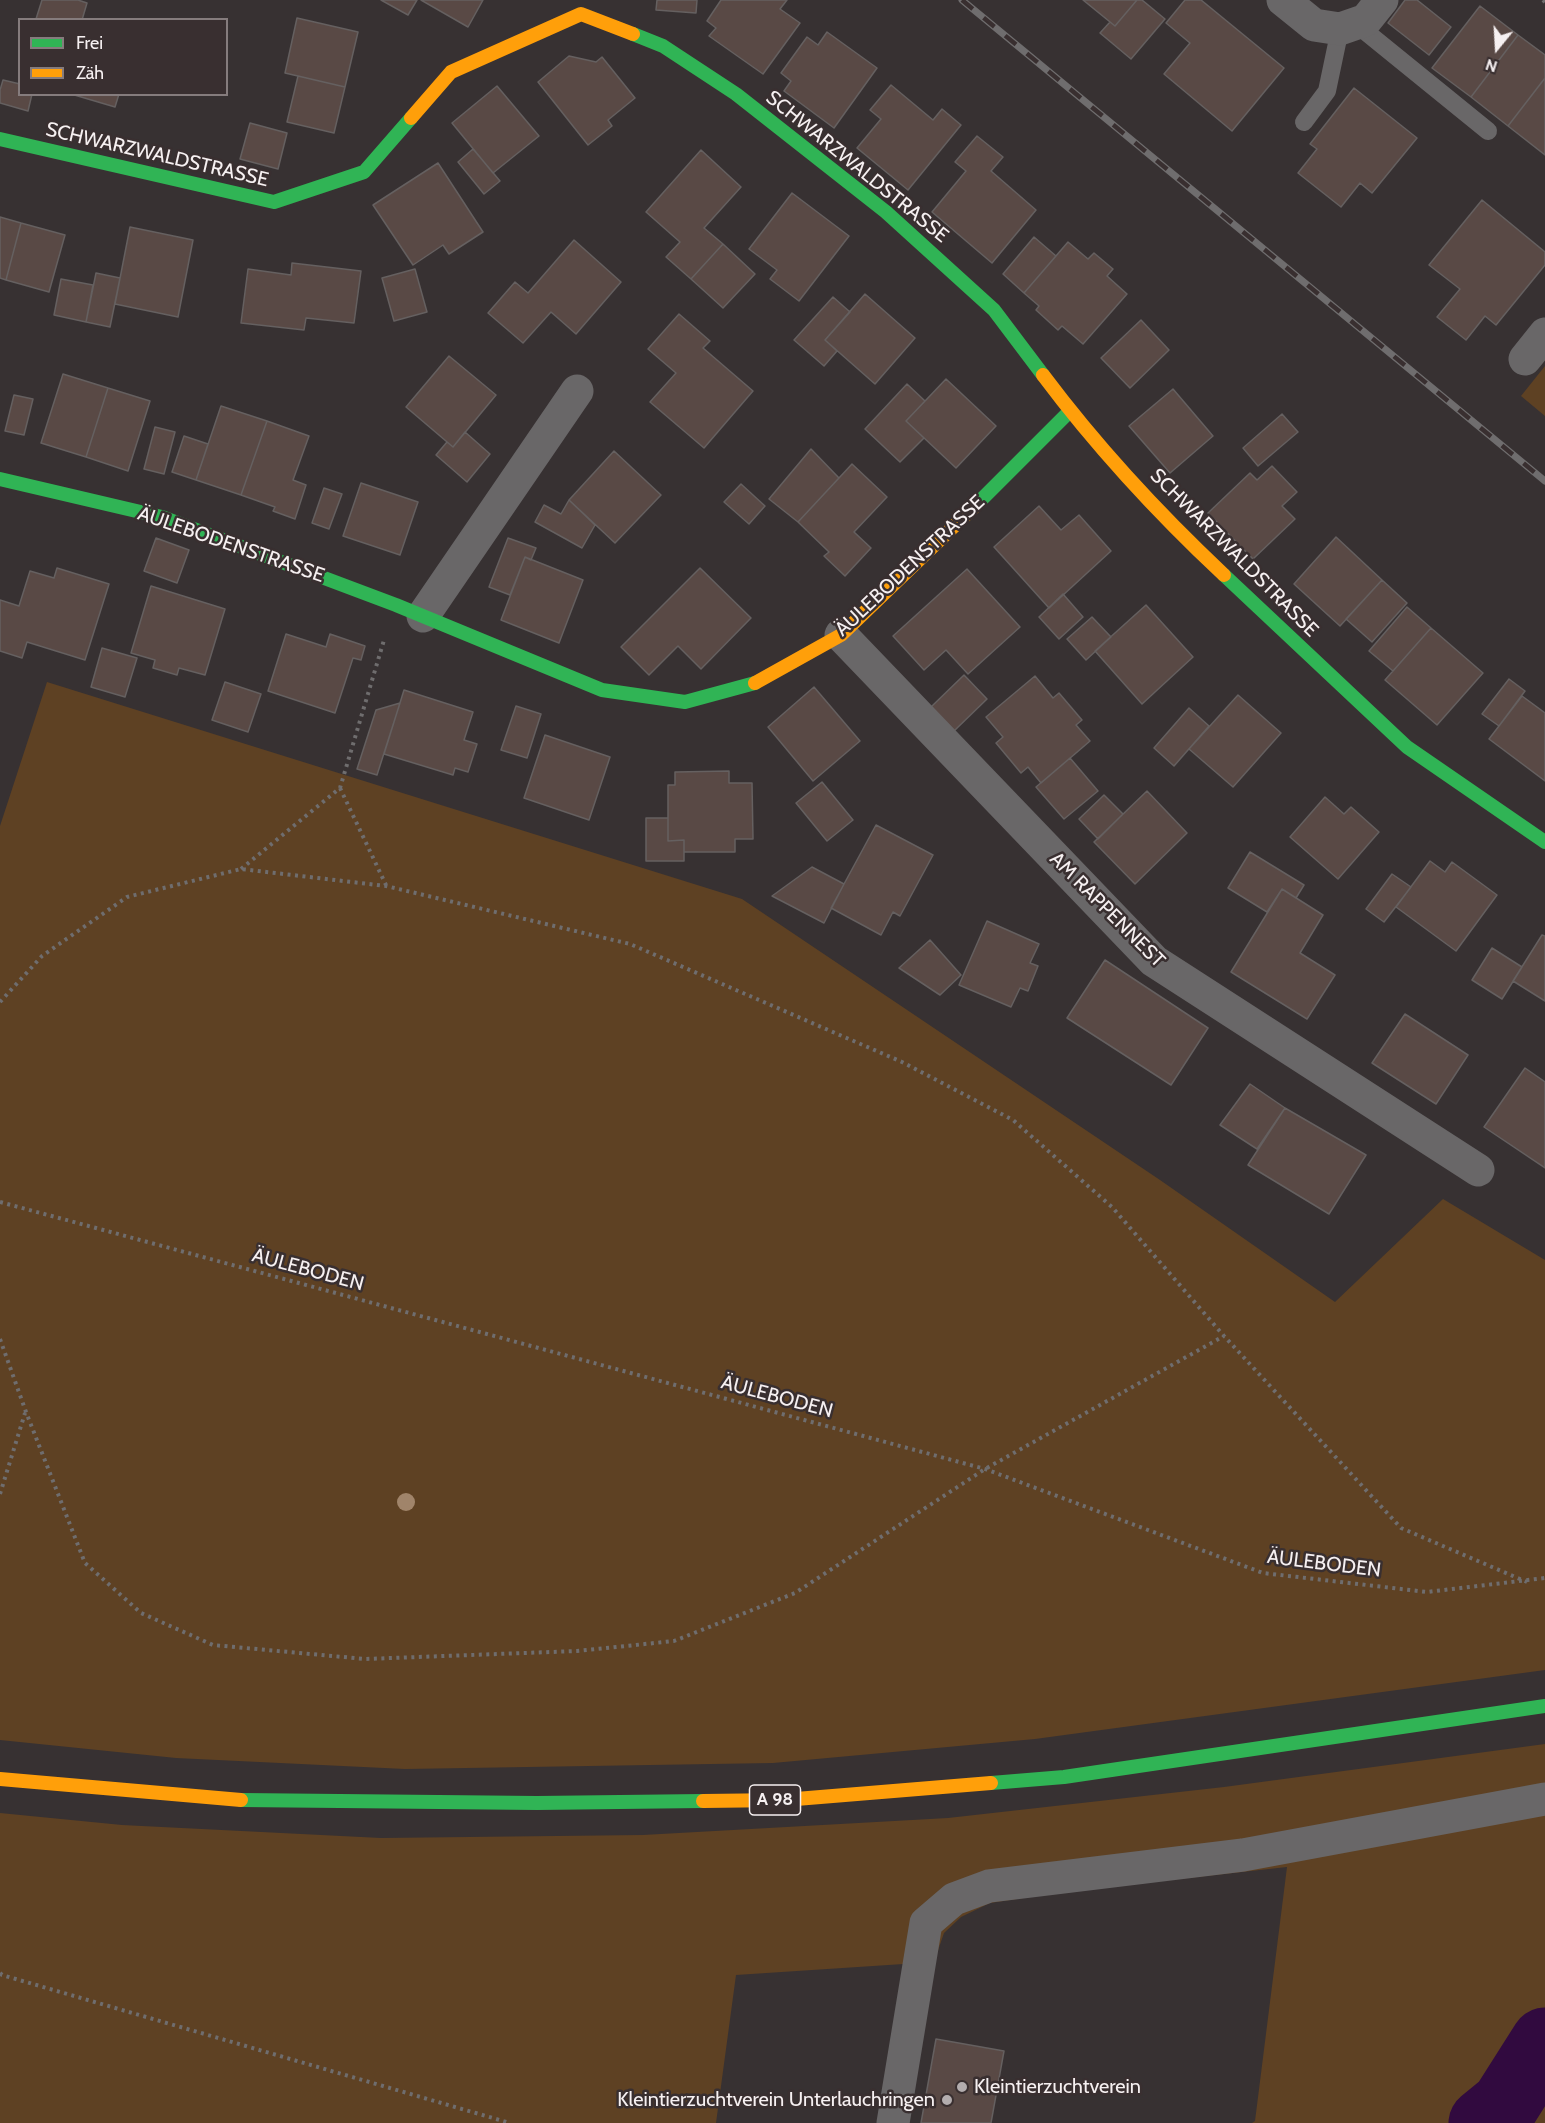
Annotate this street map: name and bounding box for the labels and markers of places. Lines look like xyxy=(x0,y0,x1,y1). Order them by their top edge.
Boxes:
place label: Kleintierzuchtverein xyxy=(974,2075,1141,2099)
marker: Kleintierzuchtverein xyxy=(955,2080,969,2094)
place label: Kleintierzuchtverein Unterlauchringen xyxy=(617,2088,935,2112)
marker: Kleintierzuchtverein Unterlauchringen xyxy=(940,2093,954,2107)

